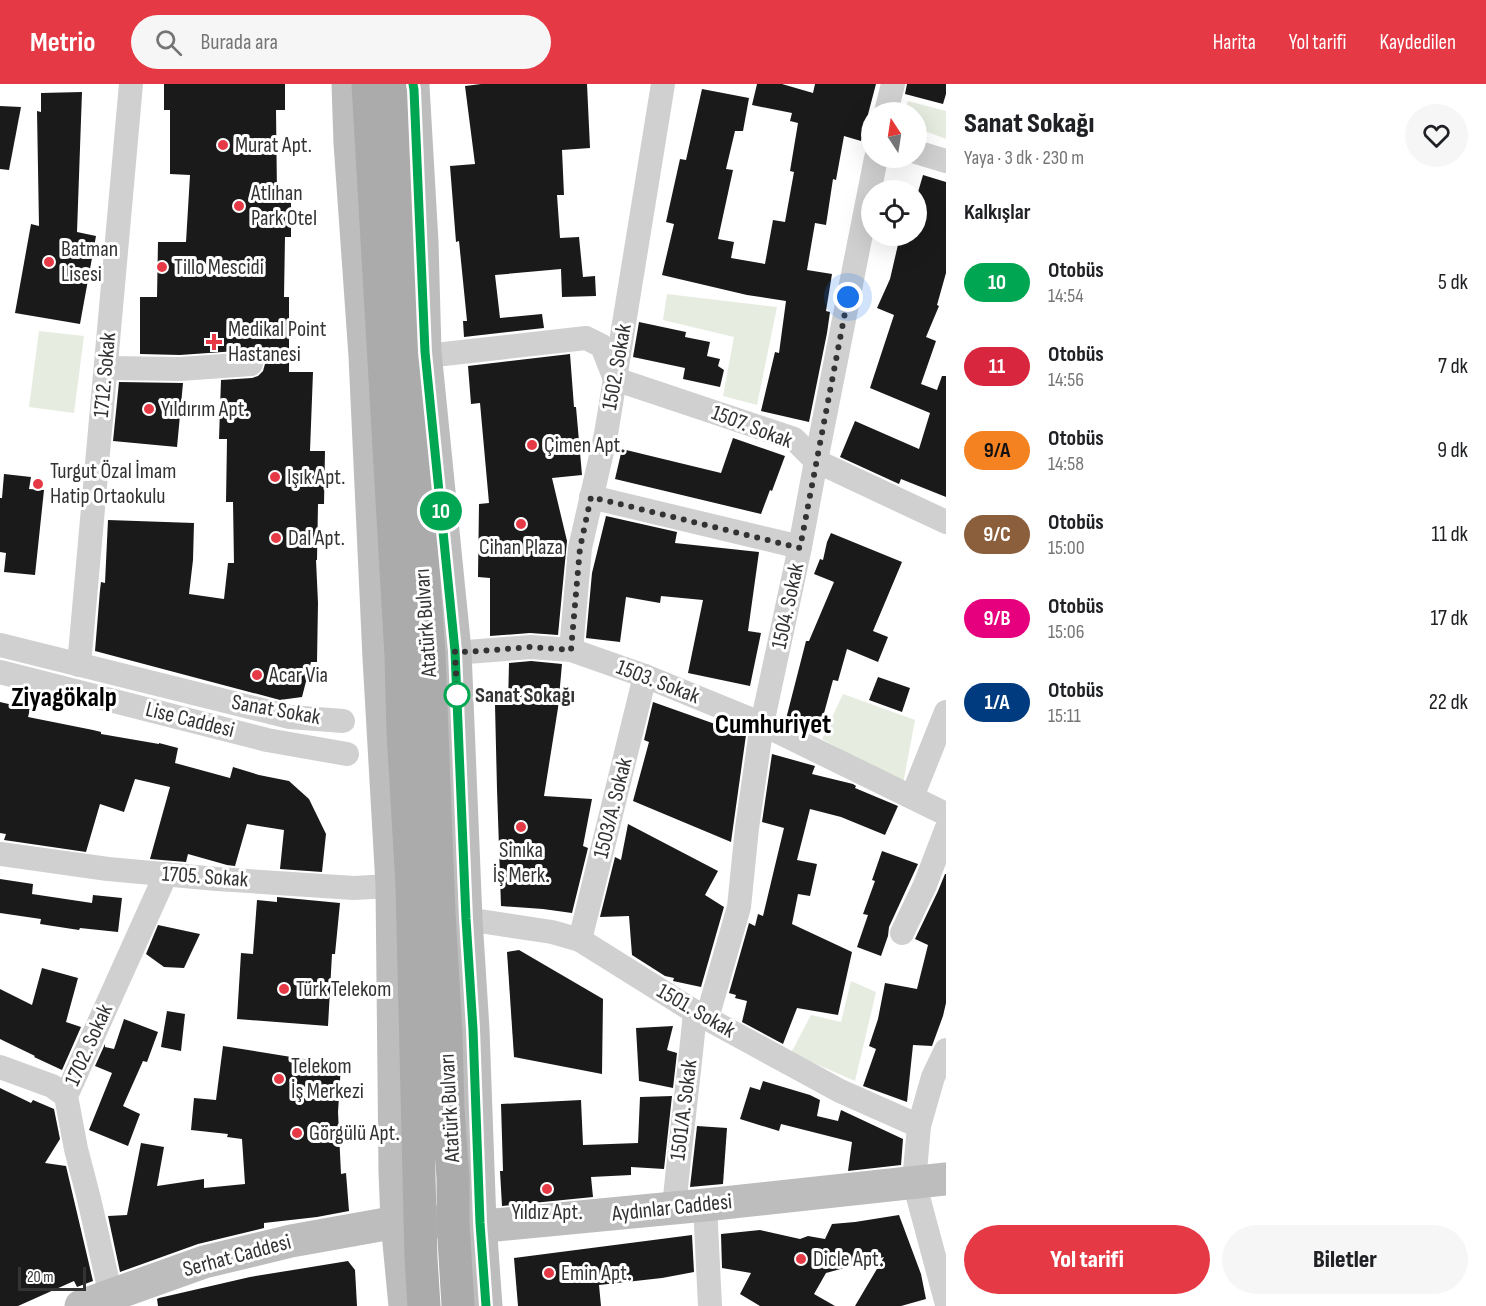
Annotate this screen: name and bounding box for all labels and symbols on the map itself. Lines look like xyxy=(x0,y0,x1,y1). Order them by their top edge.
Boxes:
north arrow xyxy=(861,102,927,168)
place label: Murat Apt. xyxy=(235,132,312,159)
marker: Murat Apt. xyxy=(216,138,230,152)
place label: Atlıhan Park Otel xyxy=(250,180,317,232)
marker: Atlıhan Park Otel xyxy=(232,199,246,213)
place label: Batman Lisesi xyxy=(61,236,118,288)
place label: Tillo Mescidi xyxy=(174,254,264,281)
marker: Batman Lisesi xyxy=(42,255,56,269)
marker: Tillo Mescidi xyxy=(155,260,169,274)
your location xyxy=(833,282,863,312)
place label: Medikal Point Hastanesi xyxy=(228,316,327,368)
street label: 1502. Sokak xyxy=(596,321,638,412)
street label: 1712. Sokak xyxy=(88,331,122,419)
marker: Medikal Point Hastanesi xyxy=(205,333,223,351)
place label: Yıldırım Apt. xyxy=(161,396,249,423)
street label: 1507. Sokak xyxy=(708,399,797,455)
marker: Yıldırım Apt. xyxy=(142,402,156,416)
place label: Çimen Apt. xyxy=(544,432,625,459)
marker: Çimen Apt. xyxy=(525,438,539,452)
place label: Turgut Özal İmam Hatip Ortaokulu xyxy=(50,458,176,510)
place label: Işık Apt. xyxy=(287,464,345,491)
marker: Işık Apt. xyxy=(268,470,282,484)
marker: Turgut Özal İmam Hatip Ortaokulu xyxy=(31,477,45,491)
line badge: 10 xyxy=(414,492,468,530)
marker: Cihan Plaza xyxy=(514,517,528,531)
place label: Dal Apt. xyxy=(288,525,345,552)
marker: Dal Apt. xyxy=(269,531,283,545)
place label: Cihan Plaza xyxy=(479,534,563,561)
street label: 1504. Sokak xyxy=(766,560,810,651)
street label: Atatürk Bulvarı xyxy=(409,568,443,679)
street label: 1503. Sokak xyxy=(613,654,704,710)
place label: Acar Via xyxy=(268,662,328,689)
marker: Acar Via xyxy=(250,668,264,682)
district label: Ziyagökalp xyxy=(11,681,117,714)
marker: Sanat Sokağı xyxy=(444,682,470,708)
place label: Sanat Sokağı xyxy=(475,682,575,709)
street label: Sanat Sokak xyxy=(229,689,323,731)
street label: Lise Caddesi xyxy=(143,696,237,744)
district label: Cumhuriyet xyxy=(715,708,831,741)
street label: 1503/A. Sokak xyxy=(587,754,639,861)
marker: Sinıka İş Merk. xyxy=(514,820,528,834)
place label: Sinıka İş Merk. xyxy=(493,837,549,889)
street label: 1705. Sokak xyxy=(161,861,250,894)
place label: Türk Telekom xyxy=(296,976,391,1003)
street label: 1501. Sokak xyxy=(652,978,741,1045)
marker: Türk Telekom xyxy=(277,982,291,996)
street label: 1702. Sokak xyxy=(59,999,119,1090)
place label: Telekom İş Merkezi xyxy=(291,1053,364,1105)
street label: Atatürk Bulvarı xyxy=(434,1053,466,1164)
street label: 1501/A. Sokak xyxy=(664,1057,704,1162)
marker: Telekom İş Merkezi xyxy=(272,1072,286,1086)
place label: Görgülü Apt. xyxy=(309,1120,400,1147)
marker: Görgülü Apt. xyxy=(290,1126,304,1140)
marker: Yıldız Apt. xyxy=(540,1182,554,1196)
street label: Aydınlar Caddesi xyxy=(610,1188,733,1228)
place label: Yıldız Apt. xyxy=(511,1199,583,1226)
street label: Serhat Caddesi xyxy=(180,1229,294,1283)
place label: Dicle Apt. xyxy=(813,1246,883,1273)
marker: Dicle Apt. xyxy=(794,1252,808,1266)
place label: Emin Apt. xyxy=(561,1260,631,1287)
scale bar xyxy=(18,1264,86,1292)
marker: Emin Apt. xyxy=(542,1266,556,1280)

